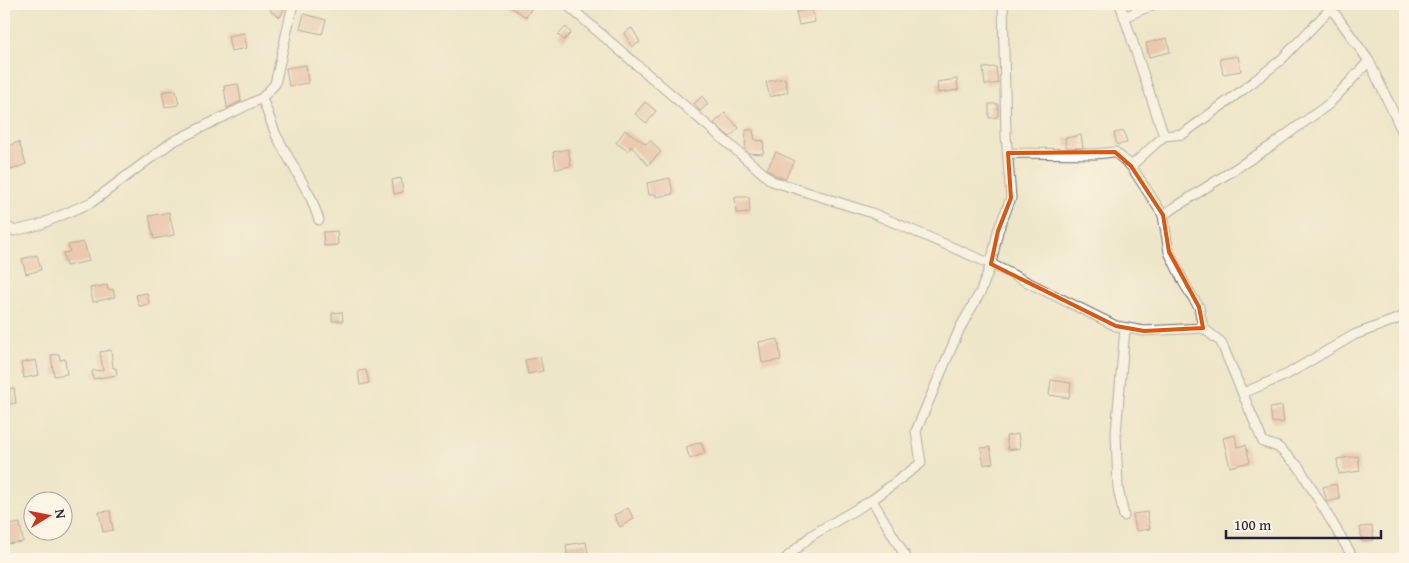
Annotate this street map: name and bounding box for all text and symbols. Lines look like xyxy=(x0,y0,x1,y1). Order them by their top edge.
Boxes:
north arrow xyxy=(22,490,72,540)
text: N xyxy=(50,507,72,521)
scale bar xyxy=(1226,508,1382,540)
text: 100 m xyxy=(1234,514,1272,535)

